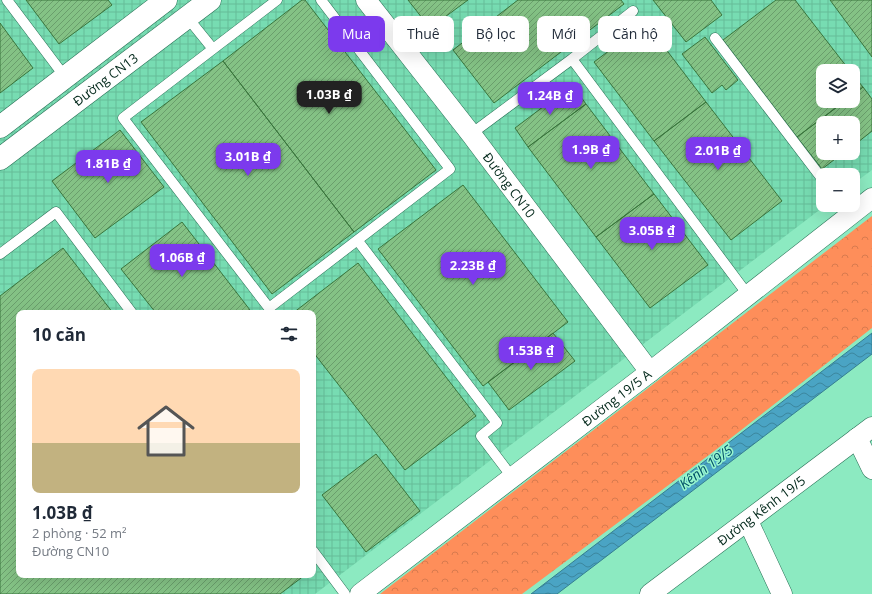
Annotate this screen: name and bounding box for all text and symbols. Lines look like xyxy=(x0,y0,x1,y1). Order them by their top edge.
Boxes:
chip: Mua xyxy=(328,16,385,52)
chip: Thuê xyxy=(393,16,454,52)
chip: Bộ lọc xyxy=(462,16,529,52)
chip: Mới xyxy=(537,16,590,52)
chip: Căn hộ xyxy=(598,16,672,52)
street label: Đường CN13 xyxy=(69,49,141,110)
map controls xyxy=(816,64,860,212)
button: layers xyxy=(816,64,860,108)
pin: 1.03B ₫ xyxy=(292,81,366,115)
pin: 1.24B ₫ xyxy=(513,82,587,116)
text: 1.03B ₫ xyxy=(306,85,352,103)
text: 1.24B ₫ xyxy=(527,86,573,104)
button: + xyxy=(816,116,860,160)
pin: 1.9B ₫ xyxy=(558,136,624,170)
pin: 2.01B ₫ xyxy=(681,137,755,171)
text: 1.9B ₫ xyxy=(571,140,611,158)
text: 2.01B ₫ xyxy=(695,141,741,159)
pin: 3.01B ₫ xyxy=(211,143,285,177)
text: 3.01B ₫ xyxy=(225,147,271,165)
street label: Đường CN10 xyxy=(479,149,540,221)
pin: 1.81B ₫ xyxy=(71,150,145,184)
text: 1.81B ₫ xyxy=(85,154,131,172)
button: − xyxy=(816,168,860,212)
pin: 3.05B ₫ xyxy=(615,217,689,251)
text: 3.05B ₫ xyxy=(629,221,675,239)
pin: 1.06B ₫ xyxy=(145,244,219,278)
text: 1.06B ₫ xyxy=(159,248,205,266)
pin: 2.23B ₫ xyxy=(436,252,510,286)
text: 2.23B ₫ xyxy=(450,256,496,274)
text: 10 căn xyxy=(32,323,86,346)
icon: filters xyxy=(278,323,300,345)
pin: 1.53B ₫ xyxy=(494,337,568,371)
text: 1.53B ₫ xyxy=(508,341,554,359)
street label: Đường 19/5 A xyxy=(578,365,656,430)
icon: home xyxy=(130,395,202,467)
water label: Kênh 19/5 xyxy=(675,440,737,493)
street label: Đường Kênh 19/5 xyxy=(713,471,809,550)
text: 1.03B ₫ xyxy=(32,501,93,524)
text: 2 phòng · 52 m² xyxy=(32,524,127,542)
text: Đường CN10 xyxy=(32,542,109,560)

